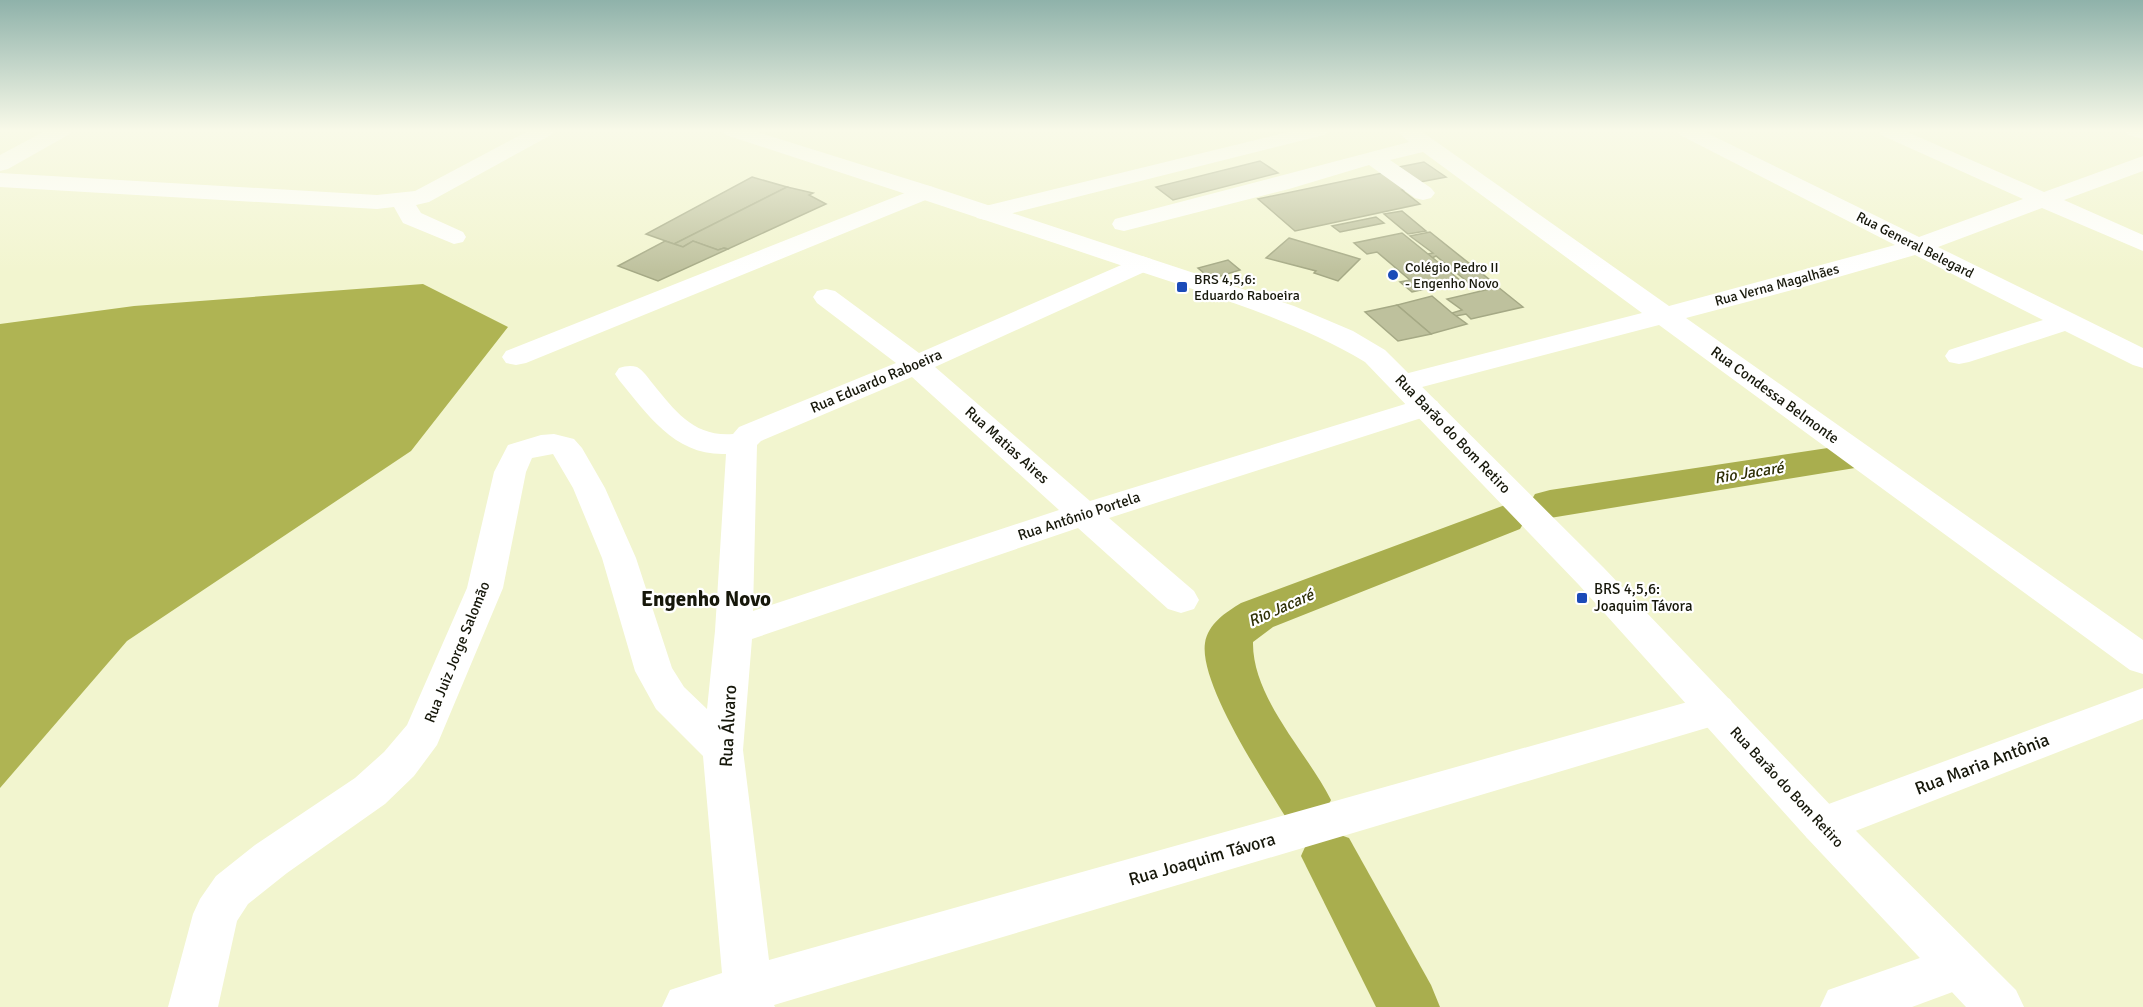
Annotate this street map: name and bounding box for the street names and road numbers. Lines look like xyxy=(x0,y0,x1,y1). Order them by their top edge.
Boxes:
street label: Rua General Belegard xyxy=(1854,208,1976,282)
street label: Rua Verna Magalhães xyxy=(1713,260,1841,310)
street label: Rua Condessa Belmonte xyxy=(1708,343,1842,447)
street label: Rua Eduardo Raboeira xyxy=(808,345,944,417)
street label: Rua Barão do Bom Retiro xyxy=(1391,371,1515,497)
street label: Rua Matias Aires xyxy=(961,403,1053,488)
street label: Rua Antônio Portela xyxy=(1015,488,1143,544)
street label: Rua Juiz Jorge Salomão xyxy=(420,579,494,725)
street label: Rua Álvaro xyxy=(715,684,741,768)
street label: Rua Barão do Bom Retiro xyxy=(1726,723,1848,851)
street label: Rua Maria Antônia xyxy=(1912,728,2052,800)
street label: Rua Joaquim Távora xyxy=(1126,828,1278,890)

